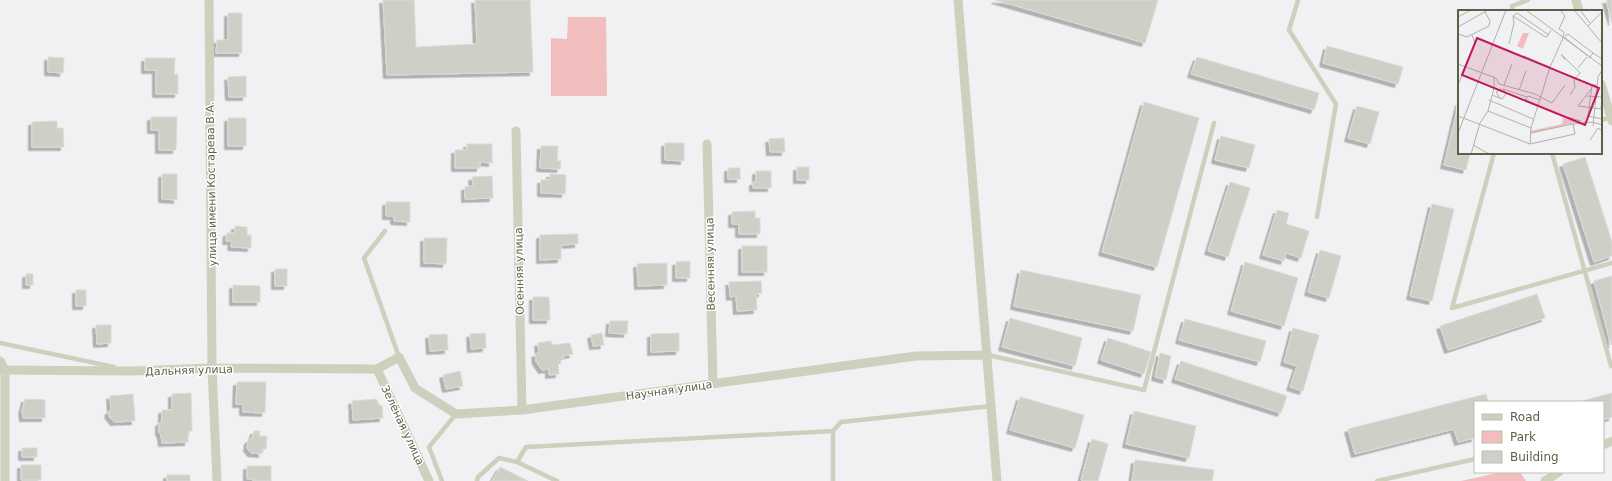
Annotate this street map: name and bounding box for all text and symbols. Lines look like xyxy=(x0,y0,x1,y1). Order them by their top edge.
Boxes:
inset map xyxy=(1458,10,1602,154)
street label: улица имени Костарева В.А. xyxy=(204,102,219,266)
street label: Весенняя улица xyxy=(703,217,718,311)
street label: Осенняя улица xyxy=(512,227,527,315)
street label: Дальняя улица xyxy=(145,362,233,379)
street label: Научная улица xyxy=(625,378,713,403)
street label: Зелёная улица xyxy=(378,383,427,467)
legend xyxy=(1474,401,1604,473)
text: Road xyxy=(1510,410,1540,424)
text: Park xyxy=(1510,430,1536,444)
text: Building xyxy=(1510,450,1559,464)

